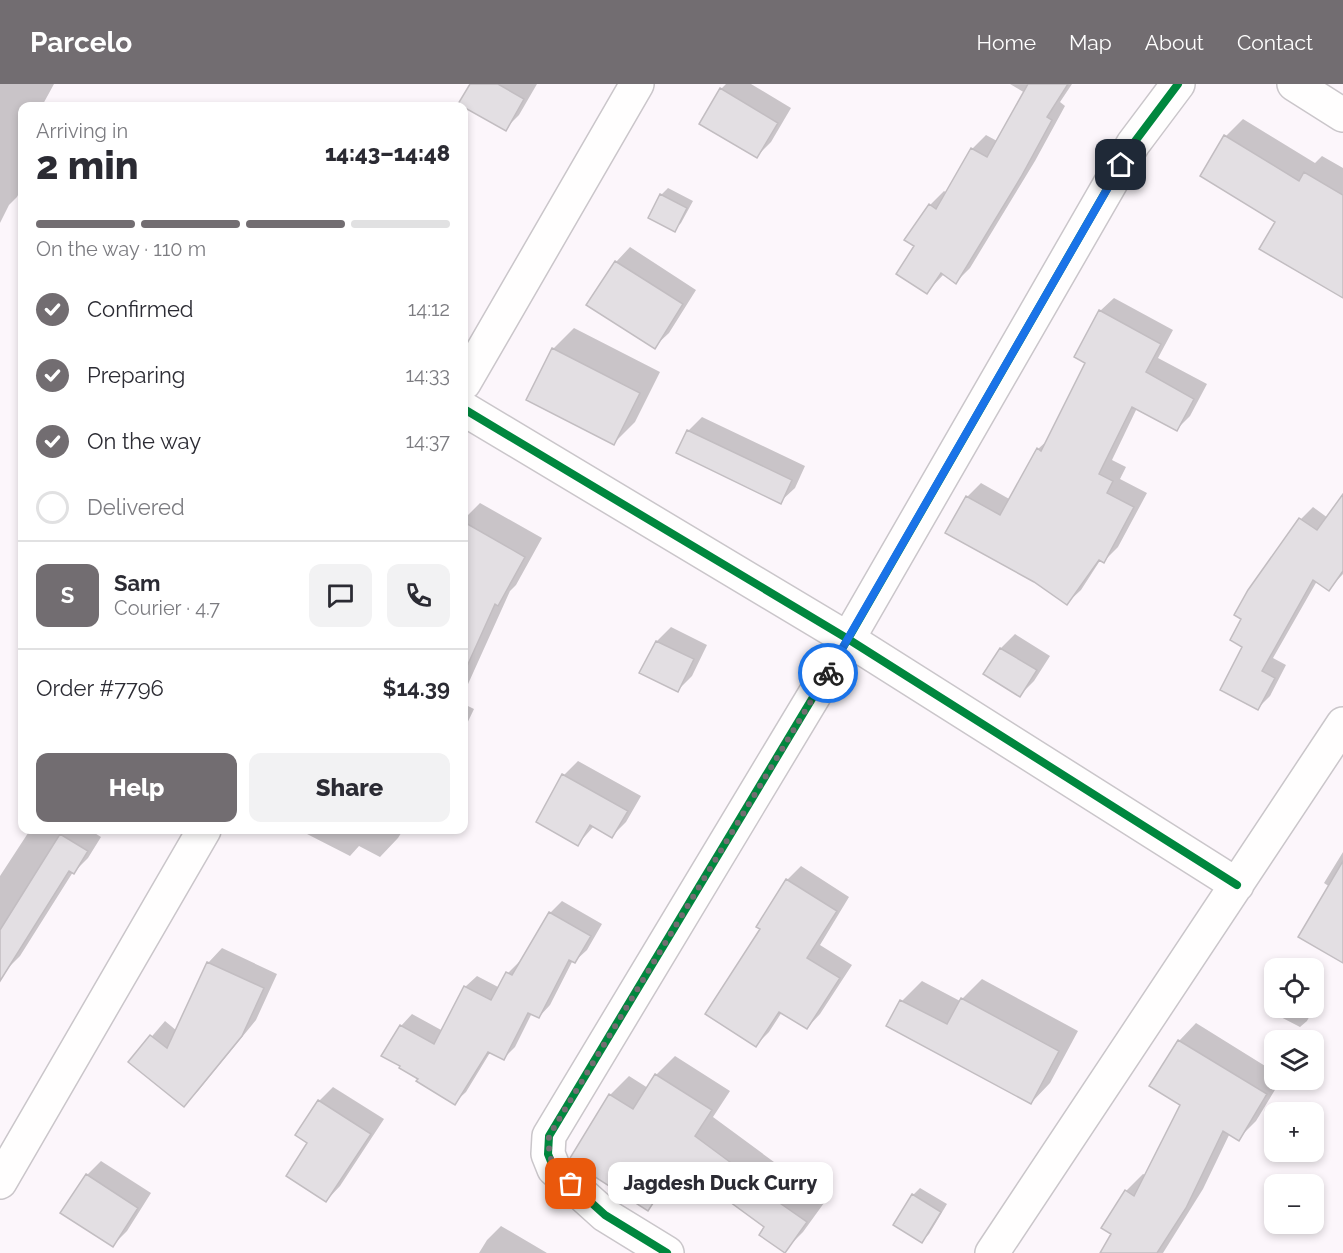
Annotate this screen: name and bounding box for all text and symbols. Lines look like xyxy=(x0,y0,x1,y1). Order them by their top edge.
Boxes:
text: Parcelo xyxy=(30,26,132,59)
text: Home xyxy=(977,30,1036,55)
text: Map xyxy=(1069,30,1112,55)
text: About xyxy=(1145,30,1204,55)
text: Contact xyxy=(1237,30,1313,55)
text: Arriving in xyxy=(36,119,128,143)
pin xyxy=(1095,139,1146,190)
text: 14:43–14:48 xyxy=(325,140,450,166)
text: 2 min xyxy=(36,142,139,188)
icon: home xyxy=(1104,148,1137,181)
text: On the way · 110 m xyxy=(36,237,206,261)
icon: check xyxy=(36,293,69,326)
text: Confirmed xyxy=(87,296,194,322)
text: 14:12 xyxy=(408,297,450,321)
icon: check xyxy=(36,359,69,392)
text: Preparing xyxy=(87,362,185,388)
text: 14:33 xyxy=(405,363,450,387)
icon: check xyxy=(36,425,69,458)
text: On the way xyxy=(87,428,201,454)
text: 14:37 xyxy=(405,429,450,453)
text: Delivered xyxy=(87,494,185,520)
button: chat xyxy=(309,564,372,627)
button: phone xyxy=(387,564,450,627)
text: Sam xyxy=(114,570,161,596)
text: S xyxy=(61,582,74,608)
text: Courier · 4.7 xyxy=(114,596,220,620)
courier xyxy=(798,643,858,703)
icon: bike xyxy=(812,657,845,690)
text: Order #7796 xyxy=(36,675,164,701)
text: $14.39 xyxy=(382,675,450,701)
button: Help xyxy=(36,753,237,822)
button: Share xyxy=(249,753,450,822)
map controls xyxy=(1264,958,1324,1234)
button: locate xyxy=(1264,958,1324,1018)
button: layers xyxy=(1264,1030,1324,1090)
button: + xyxy=(1264,1102,1324,1162)
pin xyxy=(545,1158,596,1209)
callout: Jagdesh Duck Curry xyxy=(607,1163,832,1205)
icon: bag xyxy=(554,1167,587,1200)
text: Jagdesh Duck Curry xyxy=(624,1171,817,1195)
button: − xyxy=(1264,1174,1324,1234)

